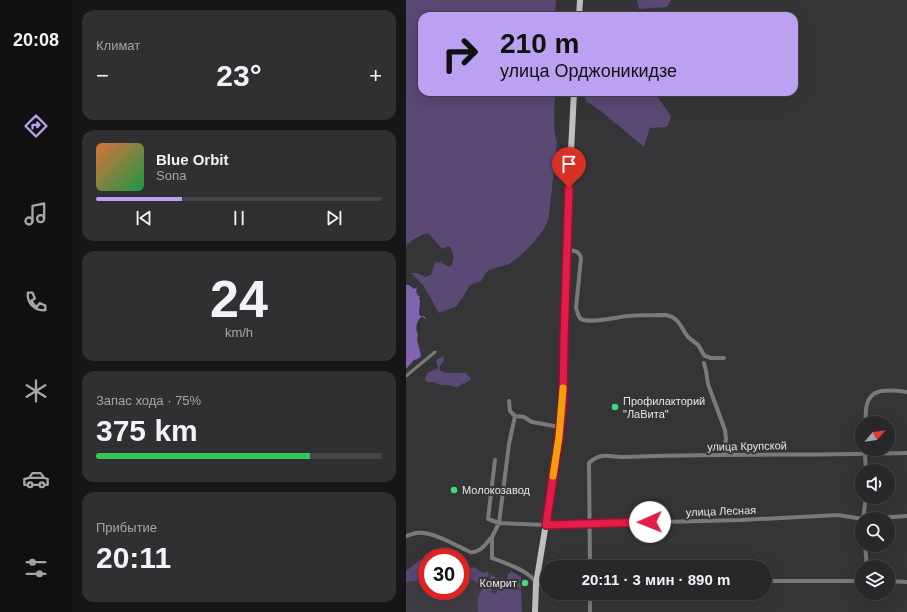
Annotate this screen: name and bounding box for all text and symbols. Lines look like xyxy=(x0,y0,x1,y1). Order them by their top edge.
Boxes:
icon: right xyxy=(434,28,486,80)
text: 210 m xyxy=(500,28,579,59)
text: 20:08 xyxy=(13,30,59,50)
text: Климат xyxy=(96,38,140,53)
text: 23° xyxy=(216,59,262,92)
text: улица Орджоникидзе xyxy=(500,61,677,81)
text: − xyxy=(96,63,109,88)
text: + xyxy=(369,63,382,88)
icon: directions xyxy=(22,112,50,140)
pin xyxy=(552,147,586,188)
text: Blue Orbit xyxy=(156,151,229,168)
icon: arrive xyxy=(558,153,580,175)
text: Sona xyxy=(156,168,186,183)
icon: music xyxy=(22,200,50,228)
icon: previous xyxy=(133,207,155,229)
icon: pause xyxy=(228,207,250,229)
icon: next xyxy=(323,207,345,229)
text: 24 xyxy=(210,270,268,328)
icon: phone xyxy=(22,288,50,316)
text: km/h xyxy=(225,325,253,340)
icon: climate xyxy=(22,377,50,405)
text: Запас хода · 75% xyxy=(96,393,201,408)
place label: Профилакторий "ЛаВита" xyxy=(623,395,705,420)
marker: Профилакторий "ЛаВита" xyxy=(610,402,620,412)
text: 375 km xyxy=(96,414,198,447)
north arrow xyxy=(855,416,895,456)
map controls xyxy=(855,416,895,600)
street label: улица Крупской xyxy=(707,439,787,453)
button: sound xyxy=(855,464,895,504)
icon: car xyxy=(22,465,50,493)
place label: Молокозавод xyxy=(462,484,531,496)
marker: Молокозавод xyxy=(449,485,459,495)
position arrow xyxy=(629,501,671,543)
street label: улица Лесная xyxy=(686,504,756,518)
button: search xyxy=(855,512,895,552)
text: Прибытие xyxy=(96,520,157,535)
text: 20:11 xyxy=(96,541,171,574)
speed limit sign: 30 xyxy=(418,548,470,600)
icon: filters xyxy=(22,554,50,582)
button: layers xyxy=(855,560,895,600)
text: 20:11 · 3 мин · 890 m xyxy=(582,571,730,588)
place label: Комрит xyxy=(480,577,517,589)
marker: Комрит xyxy=(520,578,530,588)

